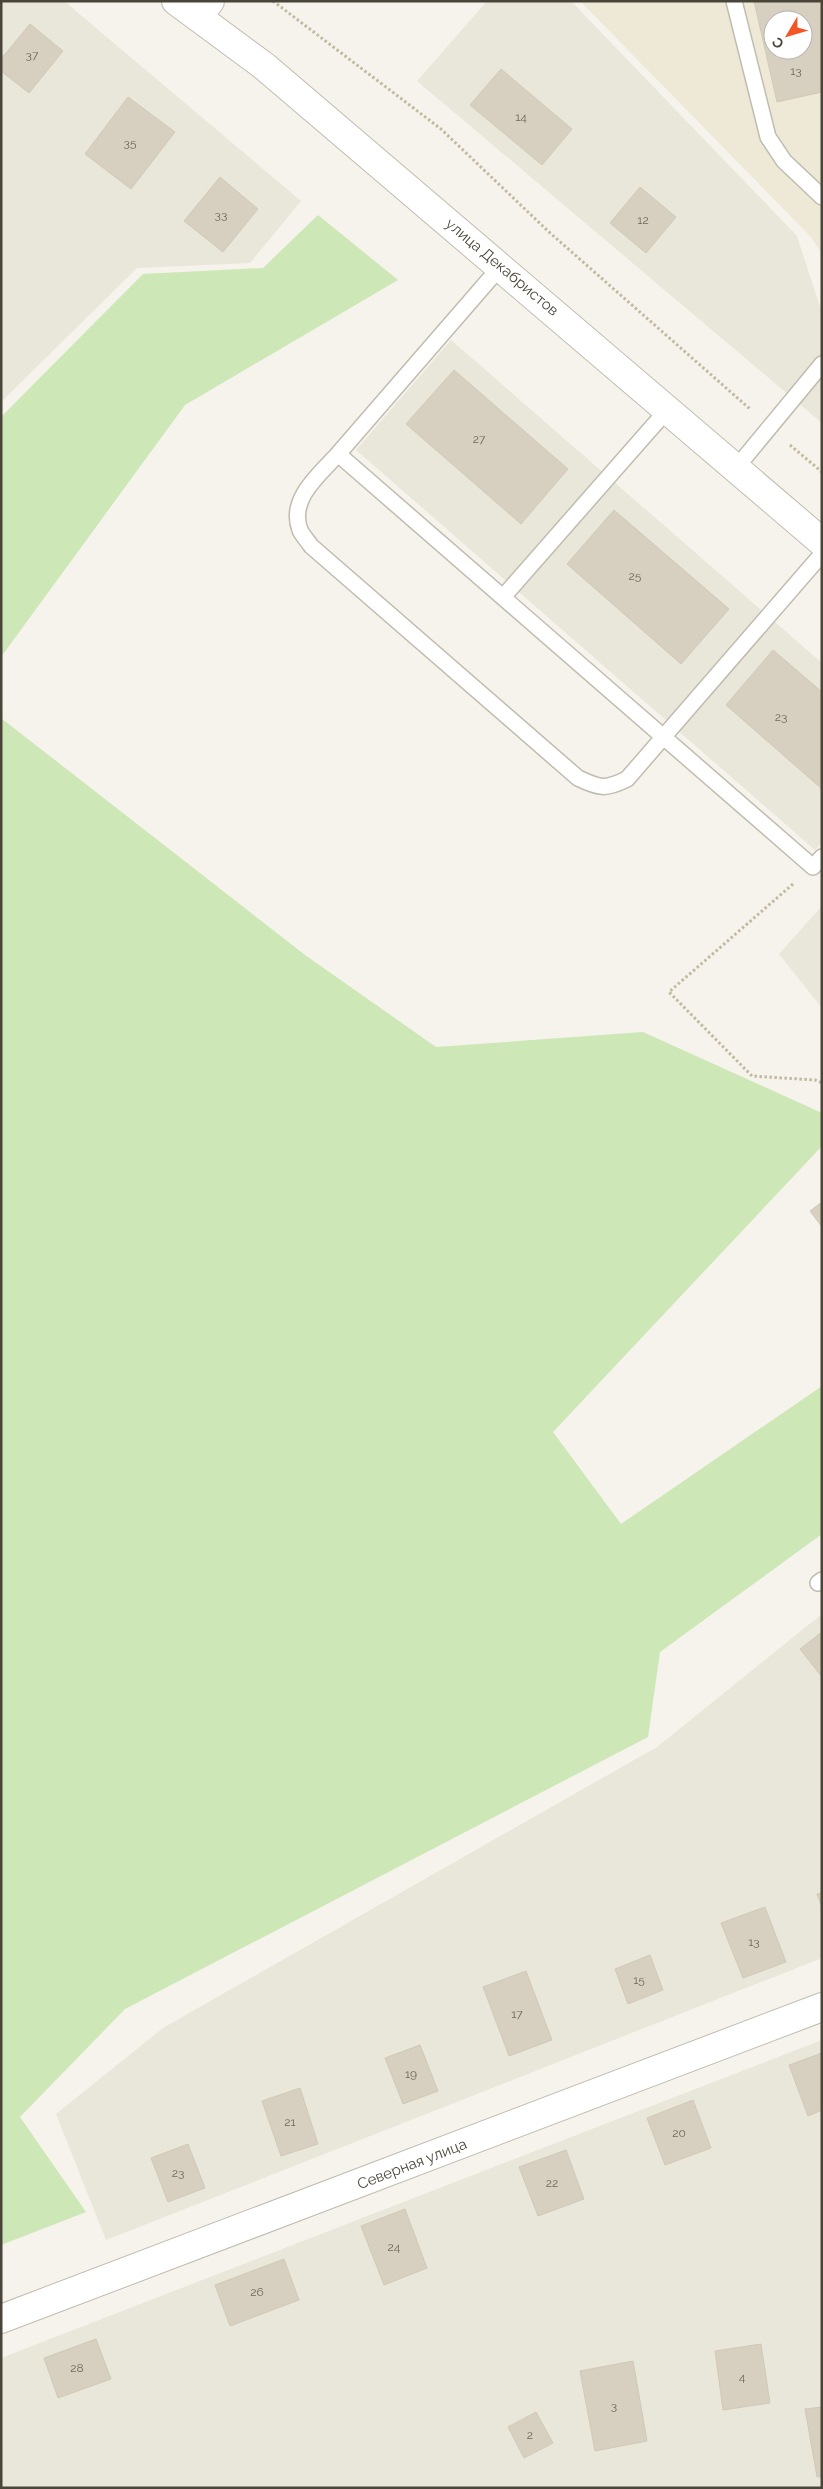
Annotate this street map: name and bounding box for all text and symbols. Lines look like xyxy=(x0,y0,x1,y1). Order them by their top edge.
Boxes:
north arrow xyxy=(763,10,813,60)
text: С xyxy=(768,34,787,52)
house number: 37 xyxy=(26,48,39,62)
house number: 13 xyxy=(790,64,802,78)
house number: 14 xyxy=(515,110,527,124)
house number: 35 xyxy=(124,136,137,150)
house number: 33 xyxy=(215,208,227,222)
house number: 12 xyxy=(637,213,649,227)
street label: улица Декабристов xyxy=(442,215,562,319)
house number: 27 xyxy=(473,432,486,446)
house number: 25 xyxy=(629,569,642,583)
house number: 23 xyxy=(775,710,787,724)
house number: 13 xyxy=(748,1935,760,1949)
house number: 15 xyxy=(633,1973,645,1987)
house number: 17 xyxy=(511,2007,523,2021)
house number: 19 xyxy=(405,2067,417,2081)
house number: 21 xyxy=(284,2115,296,2129)
house number: 20 xyxy=(672,2126,686,2140)
street label: Северная улица xyxy=(355,2135,469,2193)
house number: 23 xyxy=(172,2166,184,2180)
house number: 22 xyxy=(546,2176,558,2190)
house number: 24 xyxy=(388,2240,401,2254)
house number: 26 xyxy=(250,2285,264,2299)
house number: 28 xyxy=(70,2361,84,2375)
house number: 4 xyxy=(739,2370,746,2384)
house number: 3 xyxy=(611,2399,617,2413)
house number: 2 xyxy=(527,2428,533,2442)

